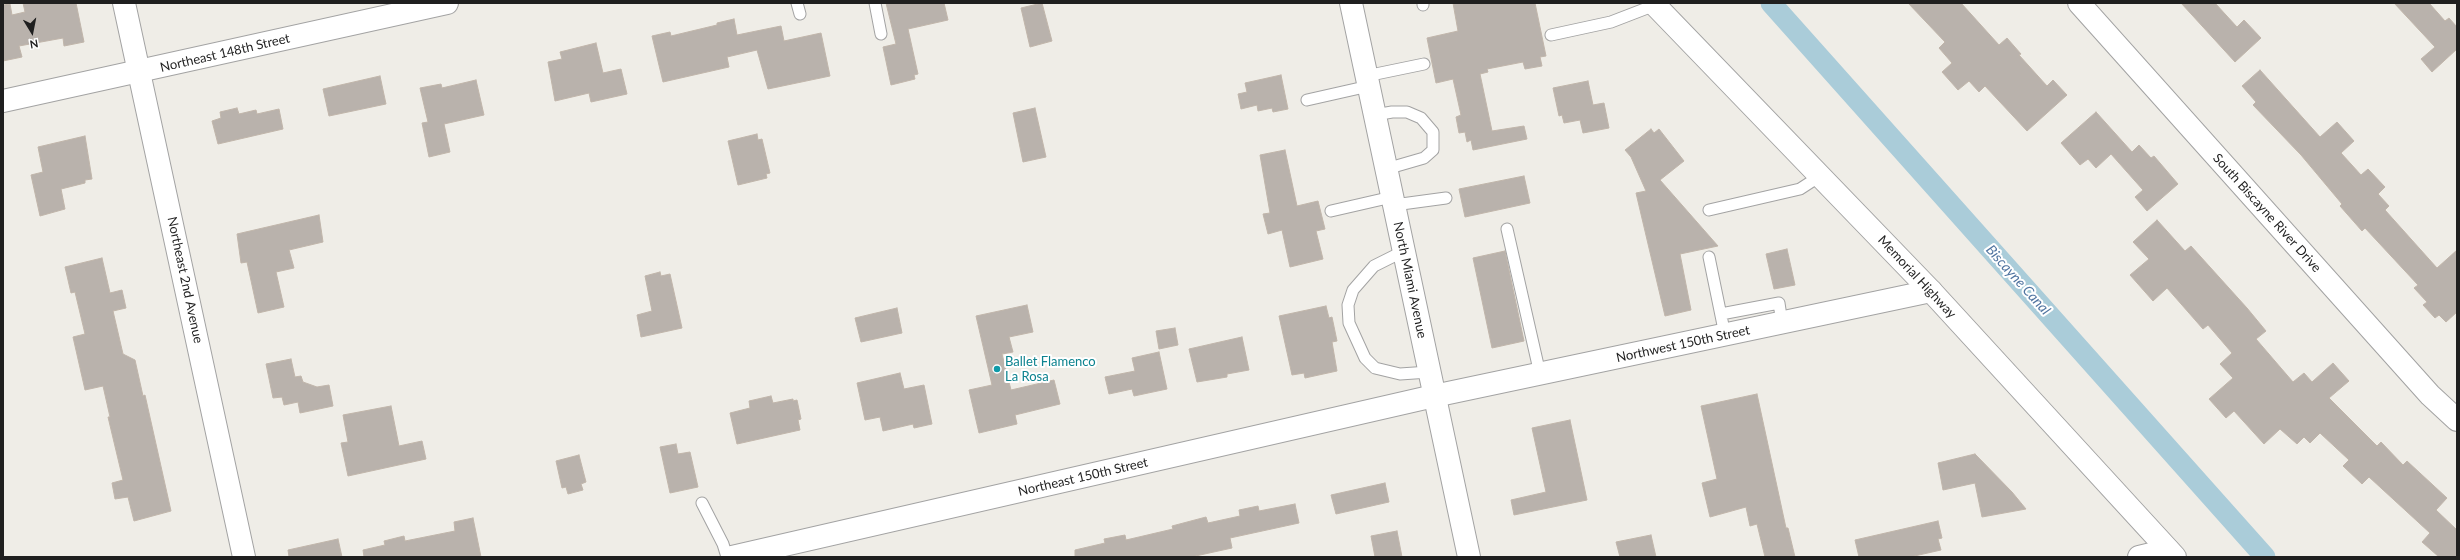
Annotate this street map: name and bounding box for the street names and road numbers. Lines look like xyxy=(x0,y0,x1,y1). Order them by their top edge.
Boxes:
street label: Northeast 148th Street xyxy=(159,30,291,76)
street label: South Biscayne River Drive xyxy=(2210,150,2324,276)
street label: Northeast 2nd Avenue xyxy=(164,215,206,345)
street label: North Miami Avenue xyxy=(1390,220,1430,340)
street label: Memorial Highway xyxy=(1875,232,1959,322)
street label: Northwest 150th Street xyxy=(1615,322,1751,366)
street label: Northeast 150th Street xyxy=(1017,454,1149,500)

